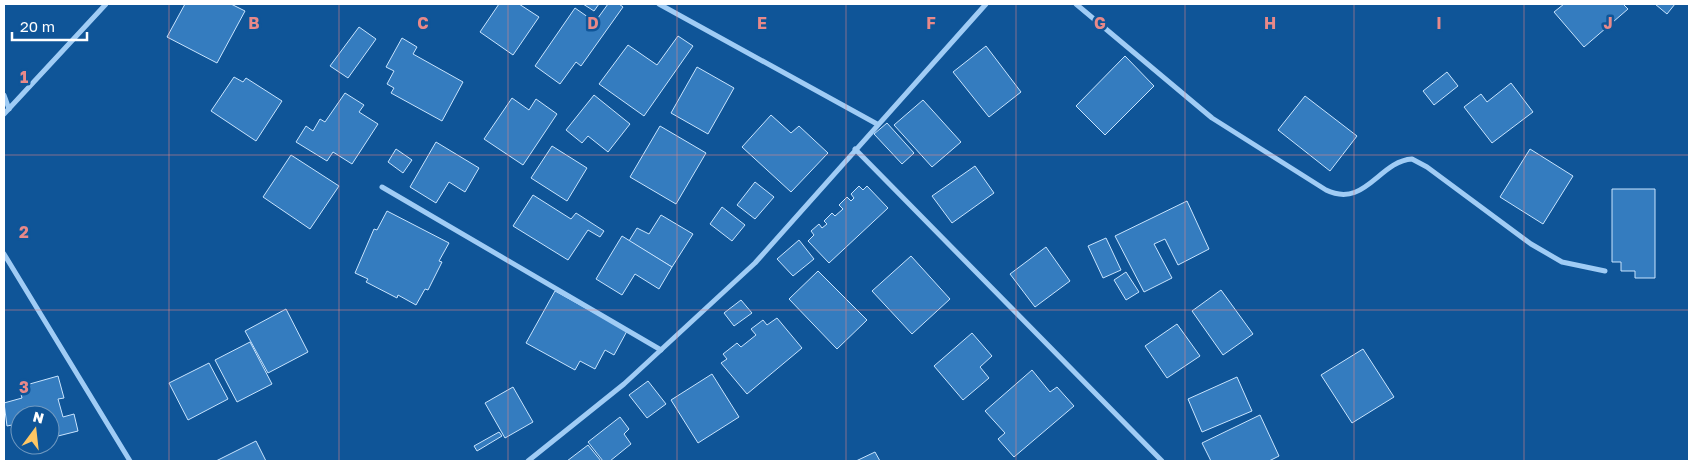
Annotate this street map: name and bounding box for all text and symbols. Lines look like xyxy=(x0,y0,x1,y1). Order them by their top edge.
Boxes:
scale bar xyxy=(12,10,88,42)
text: B xyxy=(248,13,260,33)
text: C xyxy=(417,13,429,33)
text: D xyxy=(587,13,599,33)
text: E xyxy=(757,13,767,33)
text: F xyxy=(926,13,936,33)
text: G xyxy=(1094,13,1106,33)
text: H xyxy=(1264,13,1276,33)
text: I xyxy=(1436,13,1442,33)
text: J xyxy=(1603,13,1613,33)
text: 20 m xyxy=(20,17,55,35)
text: 1 xyxy=(20,67,28,87)
text: 2 xyxy=(19,222,29,242)
text: 3 xyxy=(19,377,29,397)
north arrow xyxy=(10,405,60,455)
text: N xyxy=(31,407,46,427)

